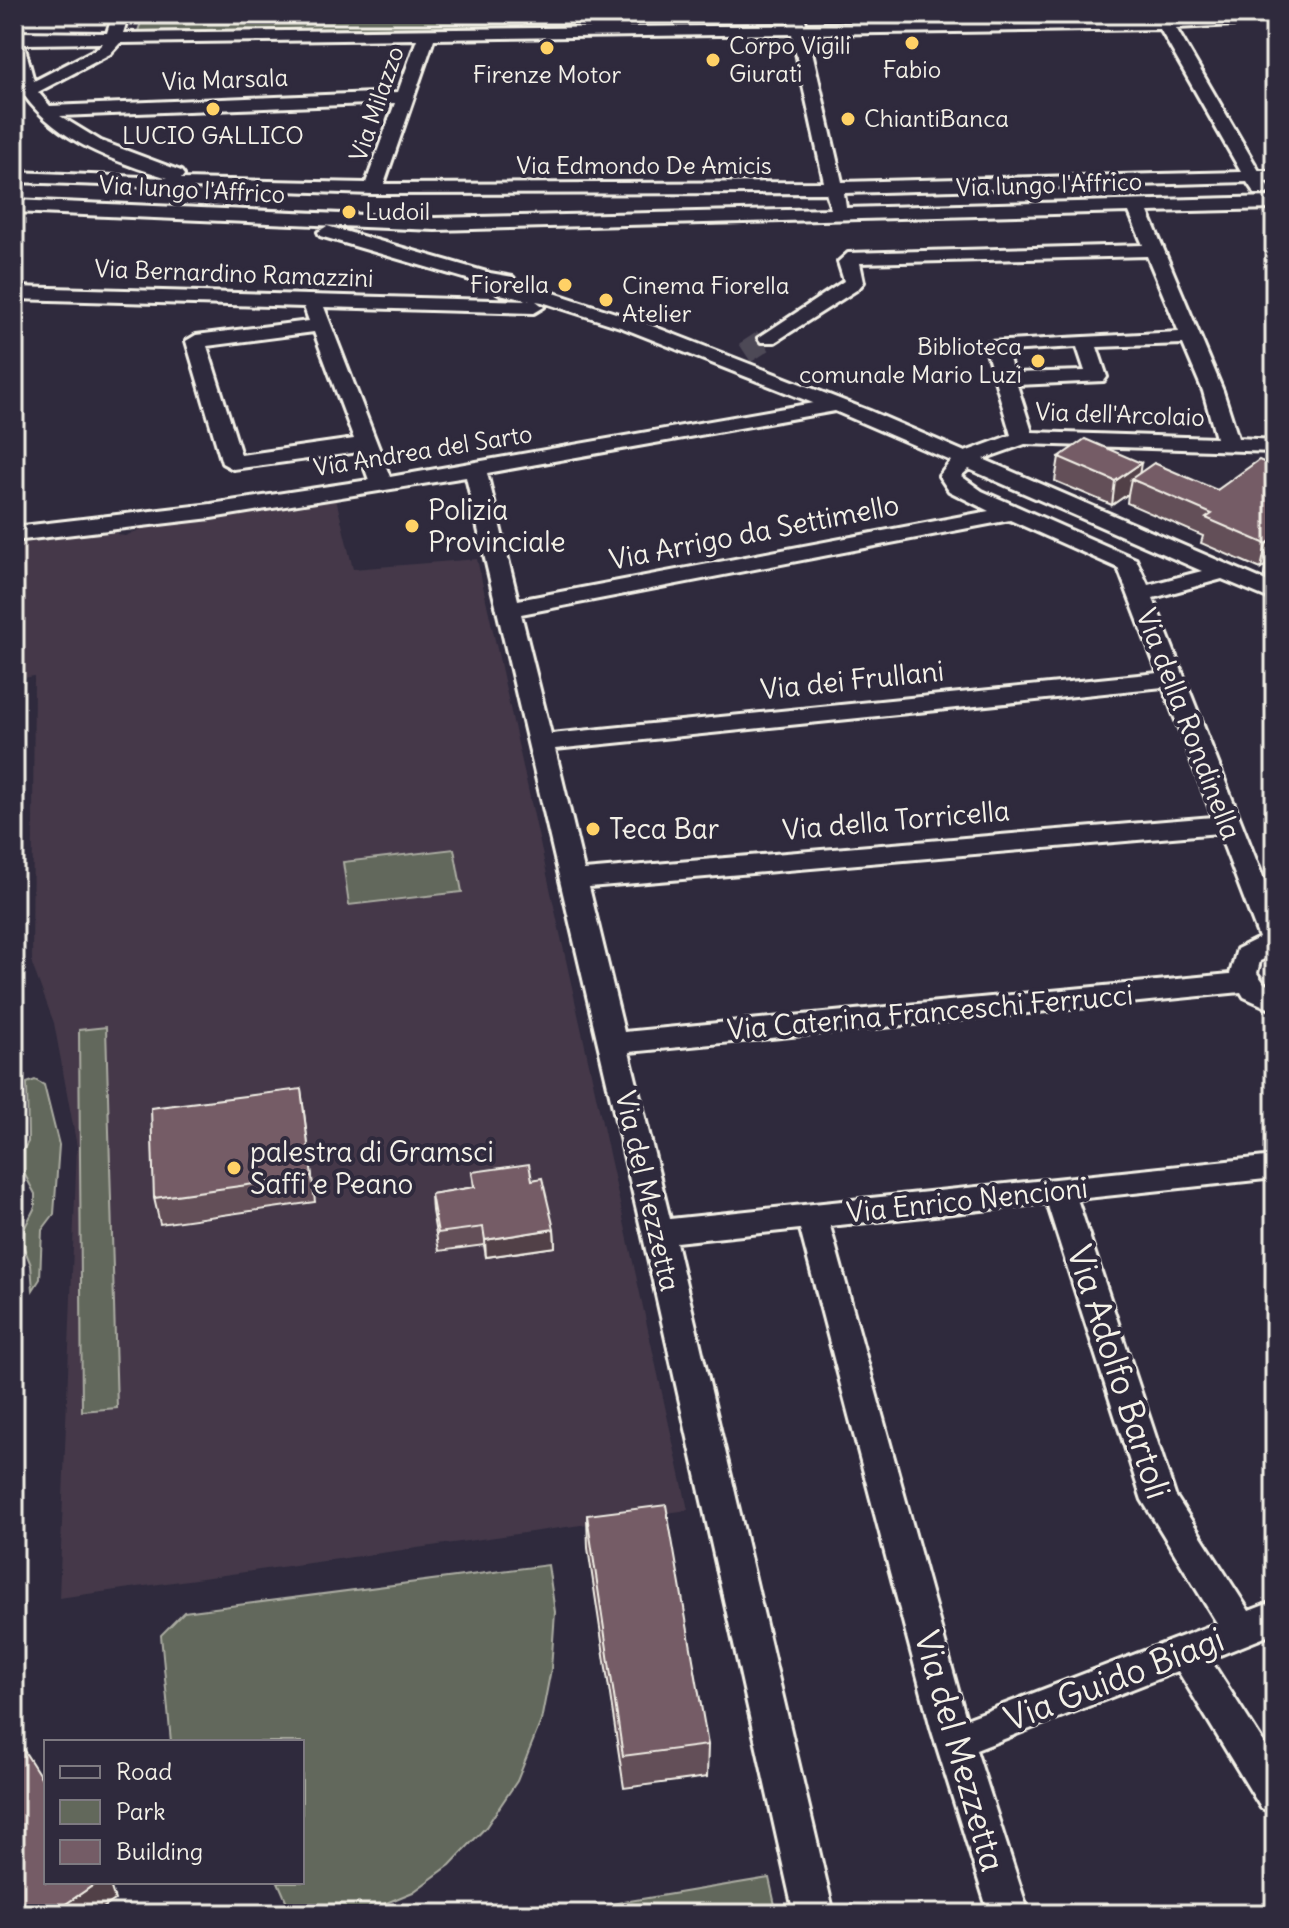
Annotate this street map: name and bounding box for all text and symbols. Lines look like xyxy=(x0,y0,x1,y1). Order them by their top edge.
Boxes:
place label: Corpo Vigili Giurati xyxy=(729,30,851,88)
marker: Fabio xyxy=(903,34,921,52)
marker: Firenze Motor xyxy=(538,39,556,57)
street label: Via Milazzo xyxy=(342,42,410,165)
marker: Corpo Vigili Giurati xyxy=(704,51,722,69)
place label: Fabio xyxy=(883,54,941,84)
place label: Firenze Motor xyxy=(473,59,621,89)
street label: Via Marsala xyxy=(161,62,289,96)
marker: LUCIO GALLICO xyxy=(204,100,222,118)
place label: ChiantiBanca xyxy=(864,103,1009,133)
marker: ChiantiBanca xyxy=(839,110,857,128)
place label: LUCIO GALLICO xyxy=(122,120,304,150)
street label: Via Edmondo De Amicis xyxy=(516,150,772,180)
street label: Via lungo l'Affrico xyxy=(955,166,1143,202)
street label: Via lungo l'Affrico xyxy=(98,169,286,209)
place label: Ludoil xyxy=(365,196,430,226)
marker: Ludoil xyxy=(340,203,358,221)
street label: Via Bernardino Ramazzini xyxy=(94,253,374,293)
place label: Fiorella xyxy=(470,269,549,299)
place label: Cinema Fiorella Atelier xyxy=(622,270,789,328)
marker: Fiorella xyxy=(556,276,574,294)
marker: Cinema Fiorella Atelier xyxy=(597,291,615,309)
place label: Biblioteca comunale Mario Luzi xyxy=(799,331,1022,389)
marker: Biblioteca comunale Mario Luzi xyxy=(1029,352,1047,370)
street label: Via dell'Arcolaio xyxy=(1035,396,1205,432)
street label: Via Andrea del Sarto xyxy=(311,418,534,482)
street label: Via Arrigo da Settimello xyxy=(606,486,902,578)
place label: Polizia Provinciale xyxy=(428,492,566,560)
marker: Polizia Provinciale xyxy=(403,517,421,535)
street label: Via della Rondinella xyxy=(1128,603,1250,845)
street label: Via dei Frullani xyxy=(758,652,946,708)
street label: Via della Torricella xyxy=(781,792,1011,848)
place label: Teca Bar xyxy=(609,811,719,847)
marker: Teca Bar xyxy=(584,820,602,838)
street label: Via Caterina Franceschi Ferrucci xyxy=(726,976,1134,1048)
street label: Via del Mezzetta xyxy=(607,1087,689,1295)
place label: palestra di Gramsci Saffi e Peano xyxy=(250,1134,494,1202)
marker: palestra di Gramsci Saffi e Peano xyxy=(225,1159,243,1177)
street label: Via Enrico Nencioni xyxy=(845,1169,1089,1231)
street label: Via Adolfo Bartoli xyxy=(1058,1240,1181,1504)
street label: Via Guido Biagi xyxy=(998,1617,1230,1740)
street label: Via del Mezzetta xyxy=(906,1626,1015,1876)
legend xyxy=(44,1740,304,1884)
text: Road xyxy=(116,1756,172,1786)
text: Park xyxy=(116,1796,166,1826)
text: Building xyxy=(116,1836,203,1866)

